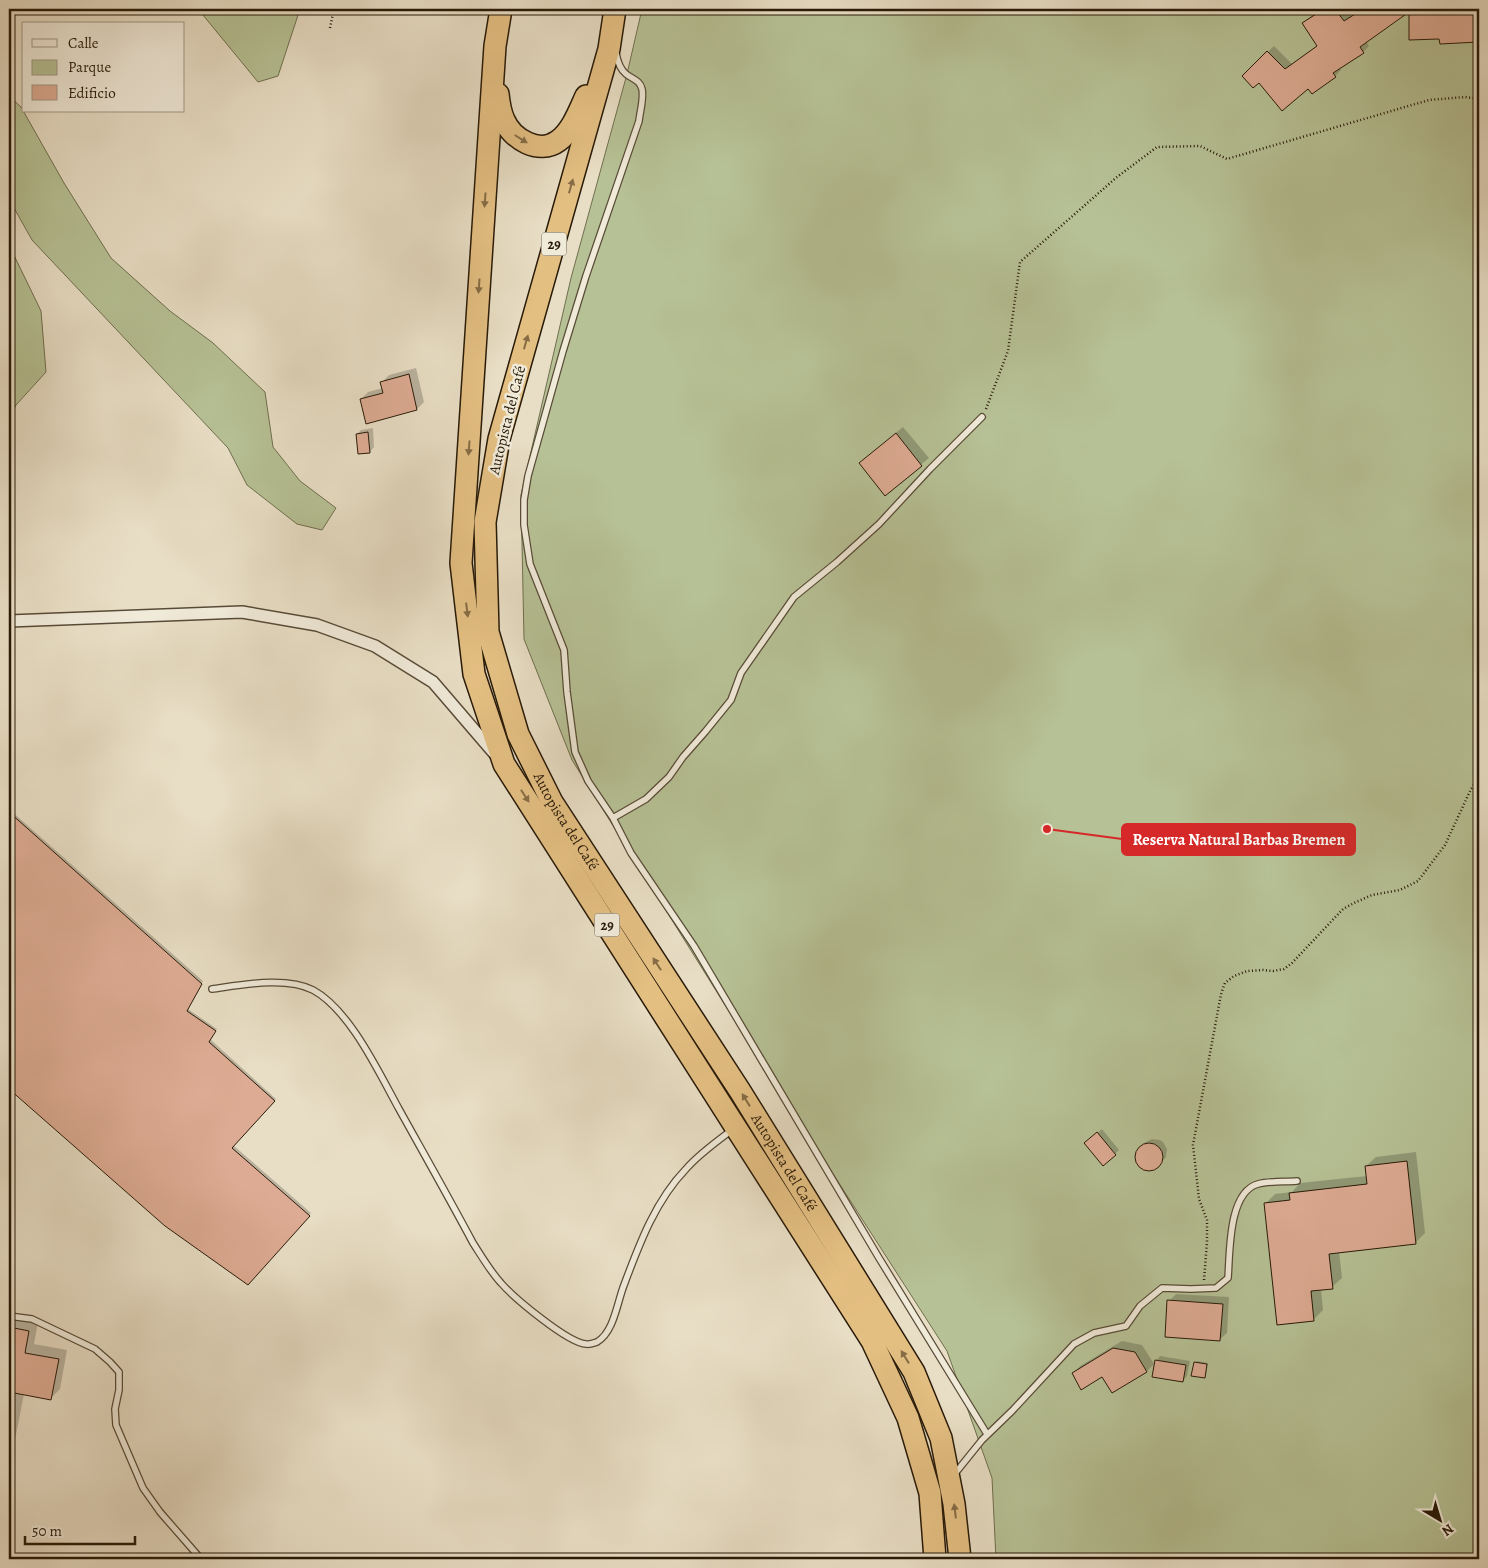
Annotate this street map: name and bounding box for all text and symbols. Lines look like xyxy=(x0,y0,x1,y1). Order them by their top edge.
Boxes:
legend xyxy=(22,22,185,112)
text: Calle xyxy=(68,33,99,53)
text: Parque xyxy=(68,57,111,77)
text: Edificio xyxy=(68,83,116,103)
one-way arrow xyxy=(514,134,528,144)
one-way arrow xyxy=(567,178,575,193)
one-way arrow xyxy=(480,192,488,208)
road number: 29 xyxy=(542,232,566,255)
one-way arrow xyxy=(475,278,483,294)
one-way arrow xyxy=(523,334,531,349)
street label: Autopista del Café xyxy=(484,363,530,477)
one-way arrow xyxy=(464,441,472,457)
one-way arrow xyxy=(463,603,471,619)
street label: Autopista del Café xyxy=(528,768,604,874)
one-way arrow xyxy=(520,790,530,803)
callout: Reserva Natural Barbas Bremen xyxy=(1122,824,1355,855)
text: Reserva Natural Barbas Bremen xyxy=(1133,829,1345,851)
road number: 29 xyxy=(594,914,620,936)
one-way arrow xyxy=(653,957,662,971)
one-way arrow xyxy=(741,1094,750,1107)
street label: Autopista del Café xyxy=(746,1109,822,1215)
one-way arrow xyxy=(901,1351,910,1364)
north arrow xyxy=(1416,1496,1466,1546)
one-way arrow xyxy=(951,1502,959,1518)
scale bar xyxy=(25,1513,135,1545)
text: N xyxy=(1438,1519,1458,1540)
text: 50 m xyxy=(32,1521,62,1541)

